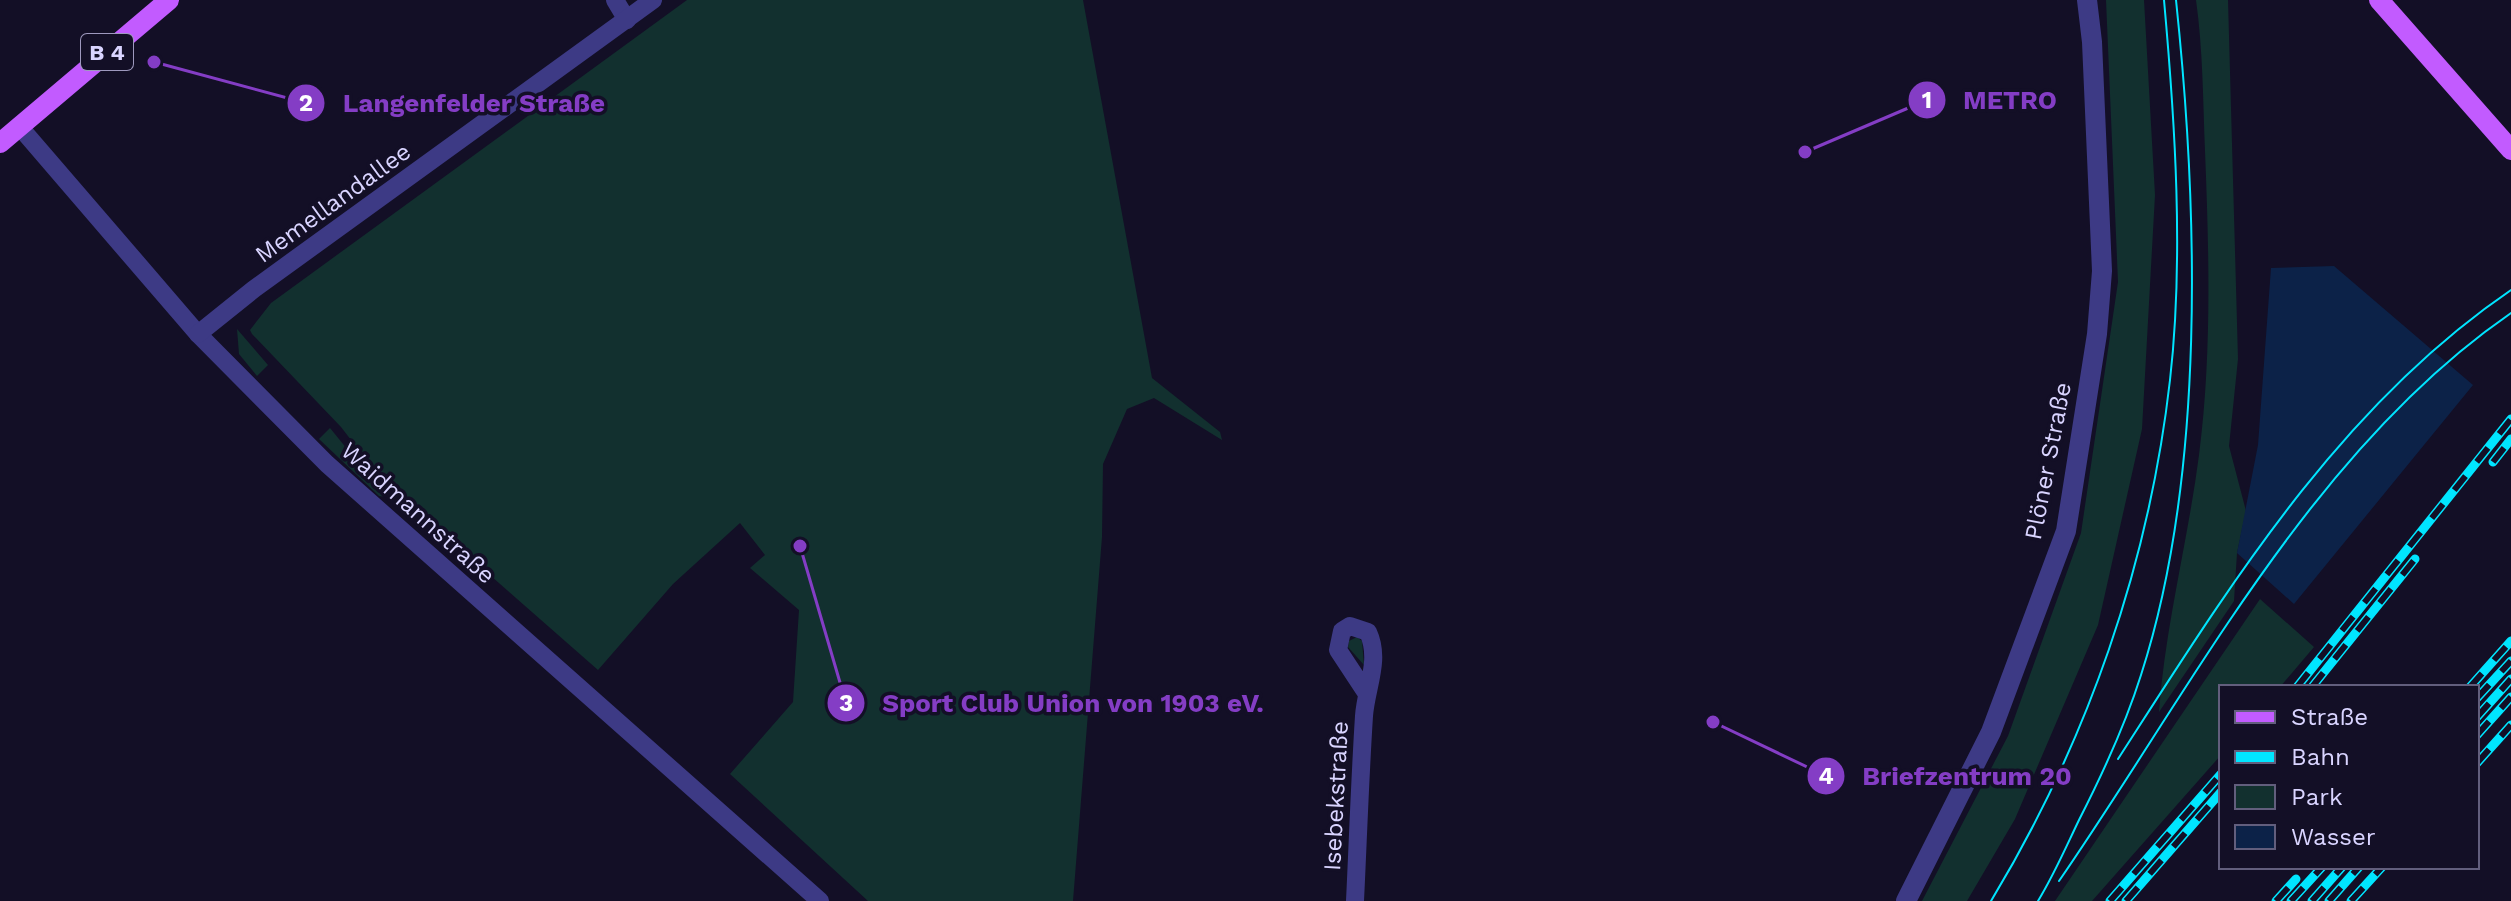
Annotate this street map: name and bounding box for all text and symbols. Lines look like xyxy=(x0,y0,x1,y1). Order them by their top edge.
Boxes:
road number: B 4 xyxy=(81,34,133,70)
callout: METRO xyxy=(1907,75,2073,125)
callout: Langenfelder Straße xyxy=(286,78,621,128)
text: METRO xyxy=(1963,85,2057,115)
text: 1 xyxy=(1922,86,1932,114)
text: Langenfelder Straße xyxy=(343,88,605,118)
text: 2 xyxy=(299,89,313,117)
street label: Memellandallee xyxy=(250,137,416,269)
street label: Plöner Straße xyxy=(2019,380,2077,542)
street label: Waidmannstraße xyxy=(335,436,501,590)
callout: Sport Club Union von 1903 eV. xyxy=(826,678,1280,728)
legend xyxy=(2219,685,2479,869)
text: Sport Club Union von 1903 eV. xyxy=(882,688,1264,718)
text: 3 xyxy=(839,689,853,717)
text: Straße xyxy=(2291,703,2368,731)
street label: Isebekstraße xyxy=(1318,720,1354,872)
text: Bahn xyxy=(2291,743,2350,771)
callout: Briefzentrum 20 xyxy=(1806,751,2087,801)
text: Briefzentrum 20 xyxy=(1862,761,2072,791)
text: 4 xyxy=(1818,762,1834,790)
text: Park xyxy=(2291,783,2343,811)
text: Wasser xyxy=(2291,823,2376,851)

